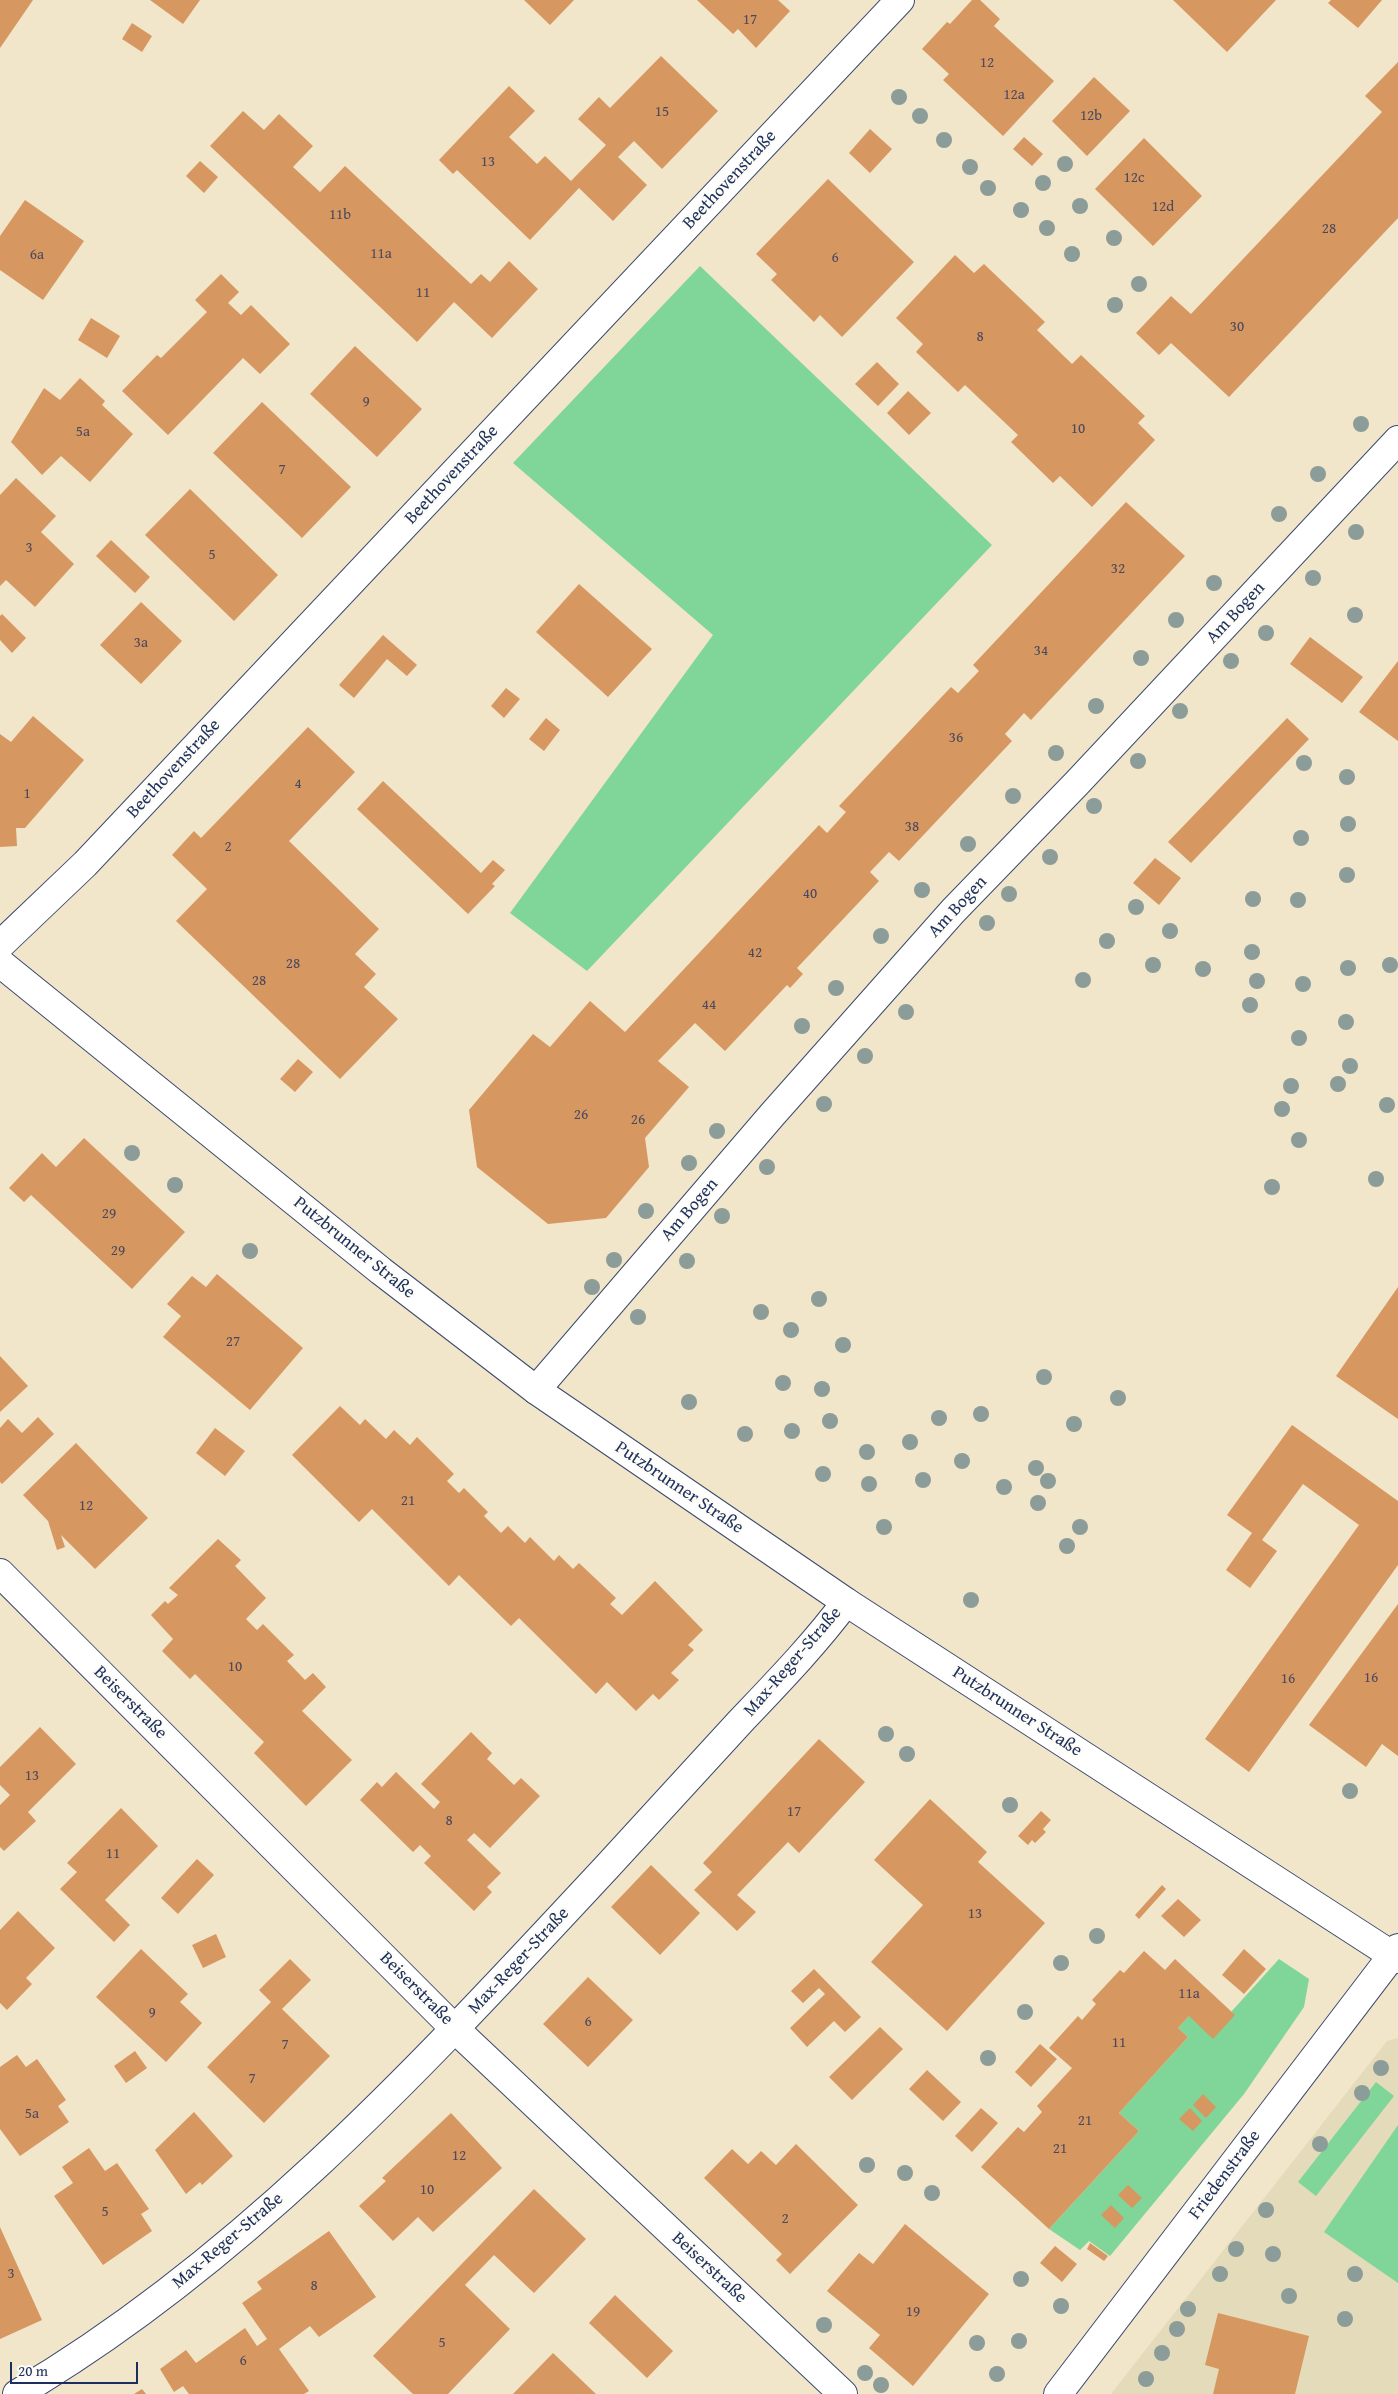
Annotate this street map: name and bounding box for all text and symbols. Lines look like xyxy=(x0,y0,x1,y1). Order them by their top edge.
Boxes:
house number: 17 xyxy=(743,11,757,29)
house number: 12 xyxy=(980,54,994,72)
house number: 12a xyxy=(1003,86,1025,104)
house number: 15 xyxy=(655,103,669,121)
house number: 12b xyxy=(1080,107,1102,125)
street label: Beethovenstraße xyxy=(679,126,781,234)
house number: 13 xyxy=(481,153,495,171)
house number: 12c xyxy=(1123,169,1145,187)
house number: 12d xyxy=(1152,198,1174,216)
house number: 11b xyxy=(329,206,351,224)
house number: 28 xyxy=(1322,220,1336,238)
house number: 11a xyxy=(370,245,392,263)
house number: 6a xyxy=(30,246,44,264)
house number: 6 xyxy=(831,249,839,267)
house number: 11 xyxy=(416,284,430,302)
house number: 30 xyxy=(1230,318,1244,336)
house number: 8 xyxy=(976,328,984,346)
house number: 9 xyxy=(362,393,370,411)
house number: 10 xyxy=(1071,420,1085,438)
street label: Beethovenstraße xyxy=(401,421,503,529)
house number: 5a xyxy=(76,423,90,441)
house number: 7 xyxy=(278,461,286,479)
house number: 3 xyxy=(25,539,33,557)
house number: 5 xyxy=(208,546,216,564)
house number: 32 xyxy=(1111,560,1125,578)
street label: Am Bogen xyxy=(1202,578,1270,648)
house number: 3a xyxy=(134,634,148,652)
house number: 34 xyxy=(1034,642,1048,660)
street label: Beethovenstraße xyxy=(123,715,225,823)
house number: 36 xyxy=(949,729,963,747)
house number: 4 xyxy=(294,775,302,793)
house number: 1 xyxy=(23,785,31,803)
house number: 38 xyxy=(905,818,919,836)
house number: 2 xyxy=(224,838,232,856)
street label: Am Bogen xyxy=(924,872,992,942)
house number: 40 xyxy=(803,885,817,903)
house number: 42 xyxy=(748,944,762,962)
house number: 28 xyxy=(286,955,300,973)
house number: 28 xyxy=(252,972,266,990)
house number: 44 xyxy=(702,996,716,1014)
house number: 26 xyxy=(574,1106,588,1124)
house number: 26 xyxy=(631,1111,645,1129)
street label: Am Bogen xyxy=(657,1174,723,1246)
street label: Putzbrunner Straße xyxy=(289,1192,419,1304)
house number: 29 xyxy=(102,1205,116,1223)
house number: 29 xyxy=(111,1242,125,1260)
house number: 27 xyxy=(226,1333,240,1351)
street label: Putzbrunner Straße xyxy=(611,1437,747,1539)
house number: 21 xyxy=(401,1492,415,1510)
house number: 12 xyxy=(79,1497,93,1515)
street label: Max-Reger-Straße xyxy=(739,1603,847,1721)
house number: 10 xyxy=(228,1658,242,1676)
street label: Beiserstraße xyxy=(89,1662,171,1744)
street label: Putzbrunner Straße xyxy=(948,1662,1086,1762)
house number: 16 xyxy=(1364,1669,1378,1687)
house number: 16 xyxy=(1281,1670,1295,1688)
house number: 13 xyxy=(25,1767,39,1785)
house number: 17 xyxy=(787,1803,801,1821)
house number: 8 xyxy=(445,1812,453,1830)
house number: 11 xyxy=(106,1845,120,1863)
street label: Max-Reger-Straße xyxy=(464,1903,574,2019)
house number: 13 xyxy=(968,1905,982,1923)
street label: Beiserstraße xyxy=(375,1948,457,2030)
house number: 11a xyxy=(1178,1985,1200,2003)
house number: 9 xyxy=(148,2004,156,2022)
house number: 6 xyxy=(584,2013,592,2031)
house number: 11 xyxy=(1112,2034,1126,2052)
house number: 7 xyxy=(281,2036,289,2054)
house number: 7 xyxy=(248,2070,256,2088)
house number: 5a xyxy=(25,2105,39,2123)
house number: 21 xyxy=(1078,2112,1092,2130)
street label: Friedenstraße xyxy=(1184,2126,1266,2224)
house number: 21 xyxy=(1053,2140,1067,2158)
house number: 12 xyxy=(452,2147,466,2165)
house number: 10 xyxy=(420,2181,434,2199)
street label: Max-Reger-Straße xyxy=(168,2188,288,2294)
house number: 5 xyxy=(101,2203,109,2221)
house number: 2 xyxy=(781,2210,789,2228)
street label: Beiserstraße xyxy=(667,2228,751,2308)
house number: 3 xyxy=(7,2265,15,2283)
house number: 8 xyxy=(310,2277,318,2295)
house number: 19 xyxy=(906,2303,920,2321)
house number: 5 xyxy=(438,2334,446,2352)
scale bar xyxy=(12,2352,140,2384)
house number: 6 xyxy=(239,2352,247,2370)
text: 20 m xyxy=(18,2360,48,2381)

